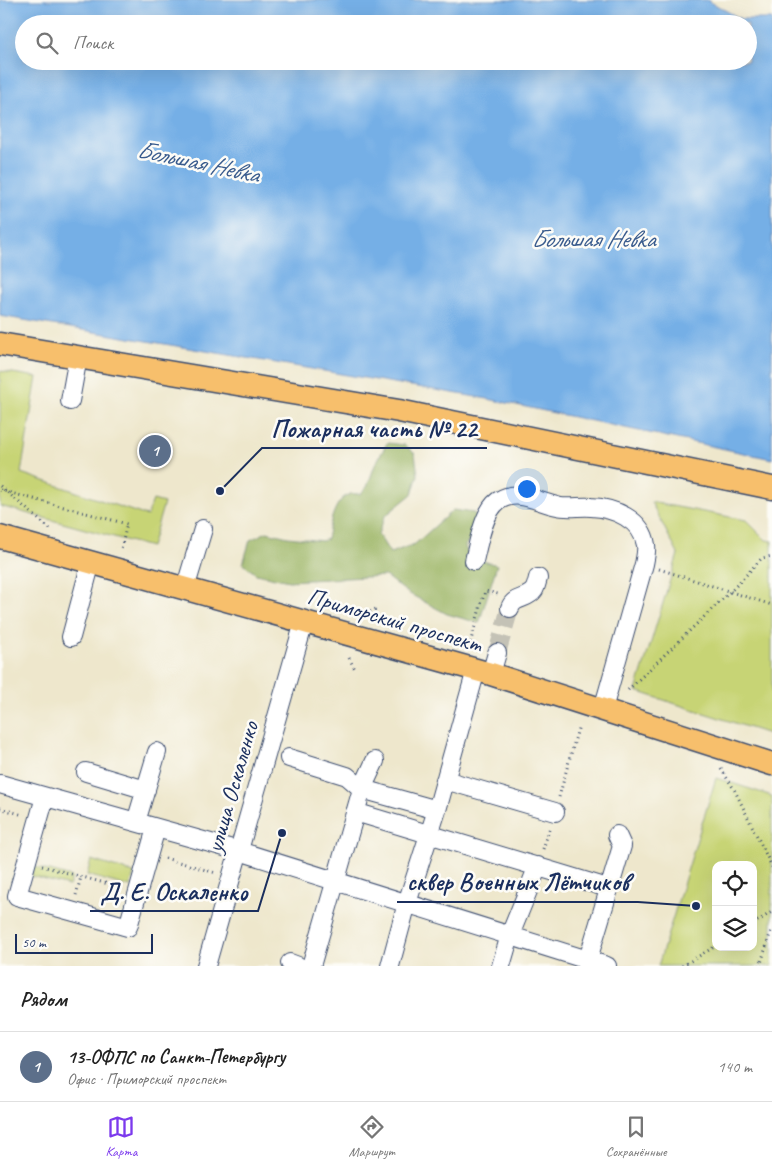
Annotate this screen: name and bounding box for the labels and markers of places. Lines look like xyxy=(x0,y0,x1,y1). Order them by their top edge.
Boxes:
callout: Пожарная часть № 22 xyxy=(262,408,487,448)
pin: 1 xyxy=(139,432,171,470)
callout: сквер Военных Лётчиков xyxy=(397,862,638,902)
callout: Д. Е. Оскаленко xyxy=(90,871,258,911)

